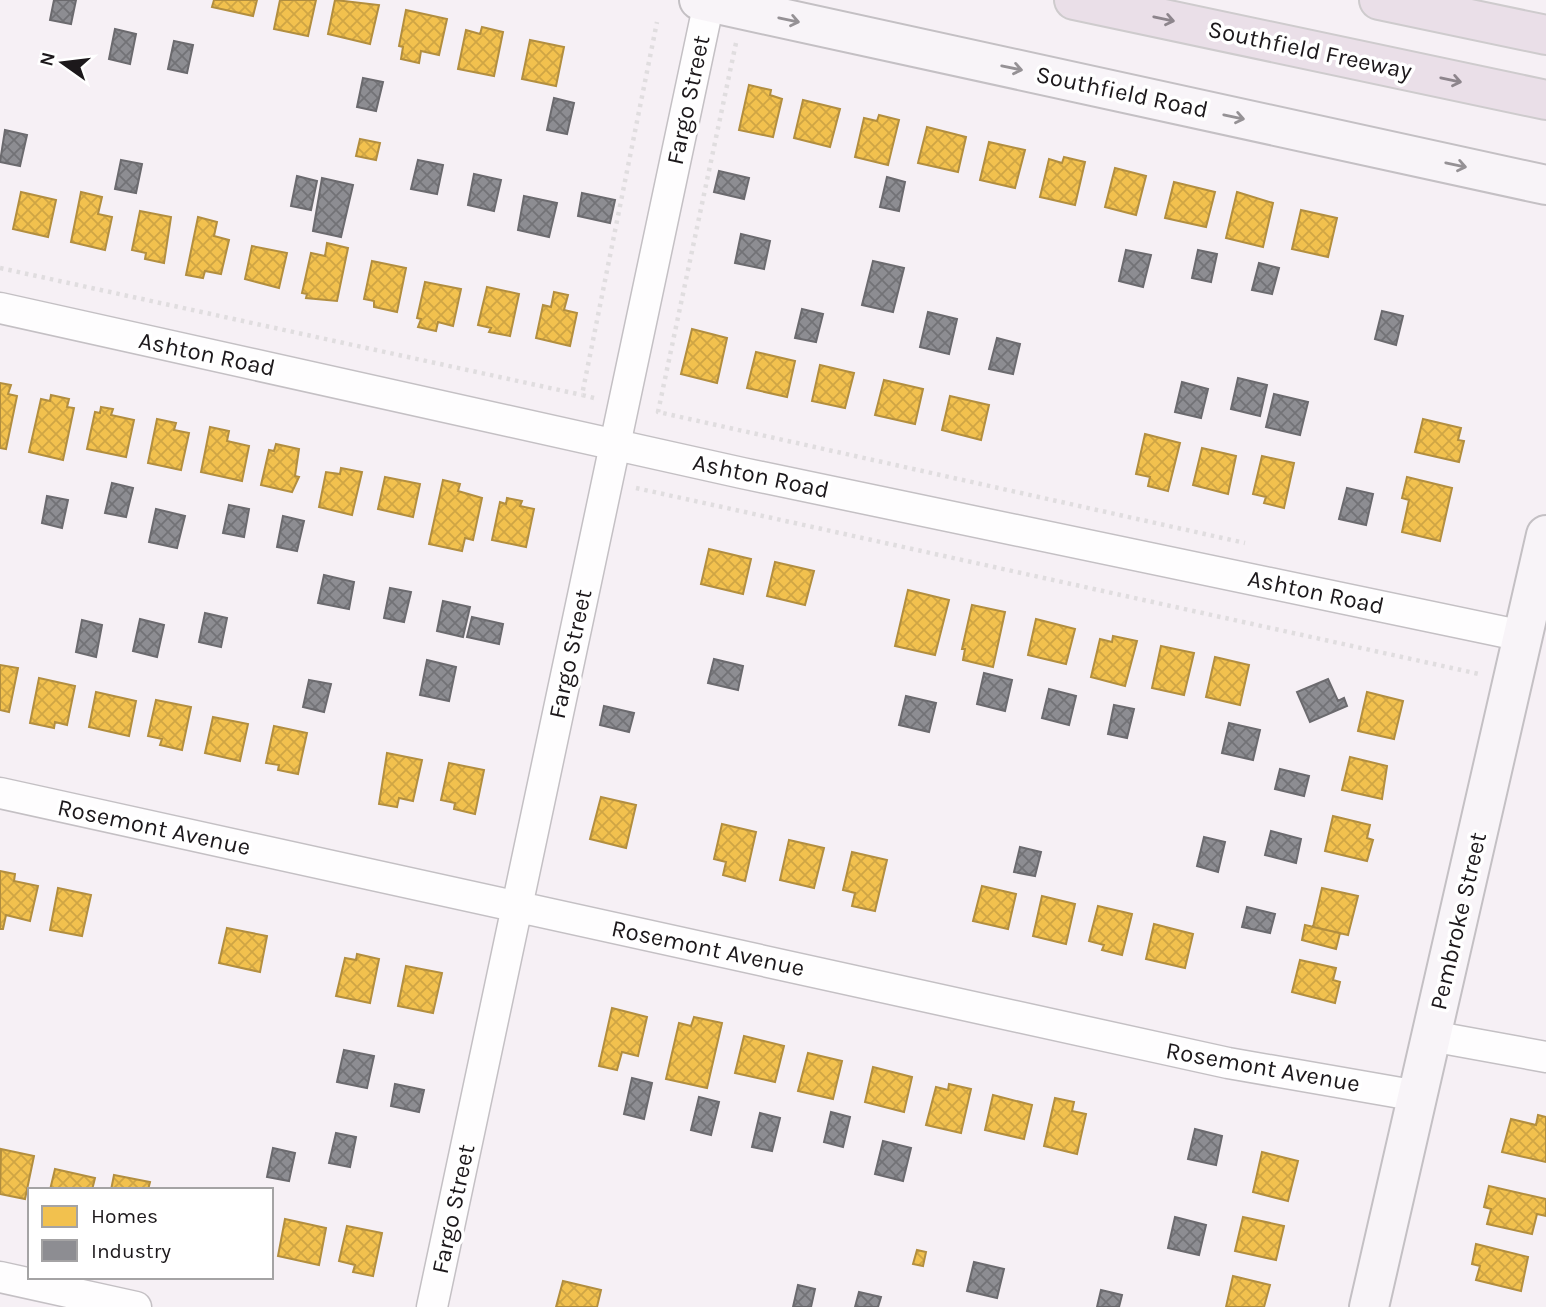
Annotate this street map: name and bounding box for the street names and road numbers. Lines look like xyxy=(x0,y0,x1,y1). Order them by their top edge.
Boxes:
street label: Southfield Freeway xyxy=(1206,15,1414,85)
street label: Fargo Street xyxy=(661,33,715,167)
street label: Southfield Road xyxy=(1033,60,1211,124)
street label: Ashton Road xyxy=(136,326,278,382)
street label: Ashton Road xyxy=(690,448,832,504)
street label: Ashton Road xyxy=(1245,564,1387,620)
street label: Fargo Street xyxy=(543,587,597,721)
street label: Rosemont Avenue xyxy=(55,793,253,861)
street label: Pembroke Street xyxy=(1424,829,1492,1013)
street label: Rosemont Avenue xyxy=(609,914,807,982)
street label: Rosemont Avenue xyxy=(1164,1036,1362,1098)
street label: Fargo Street xyxy=(426,1142,480,1276)

